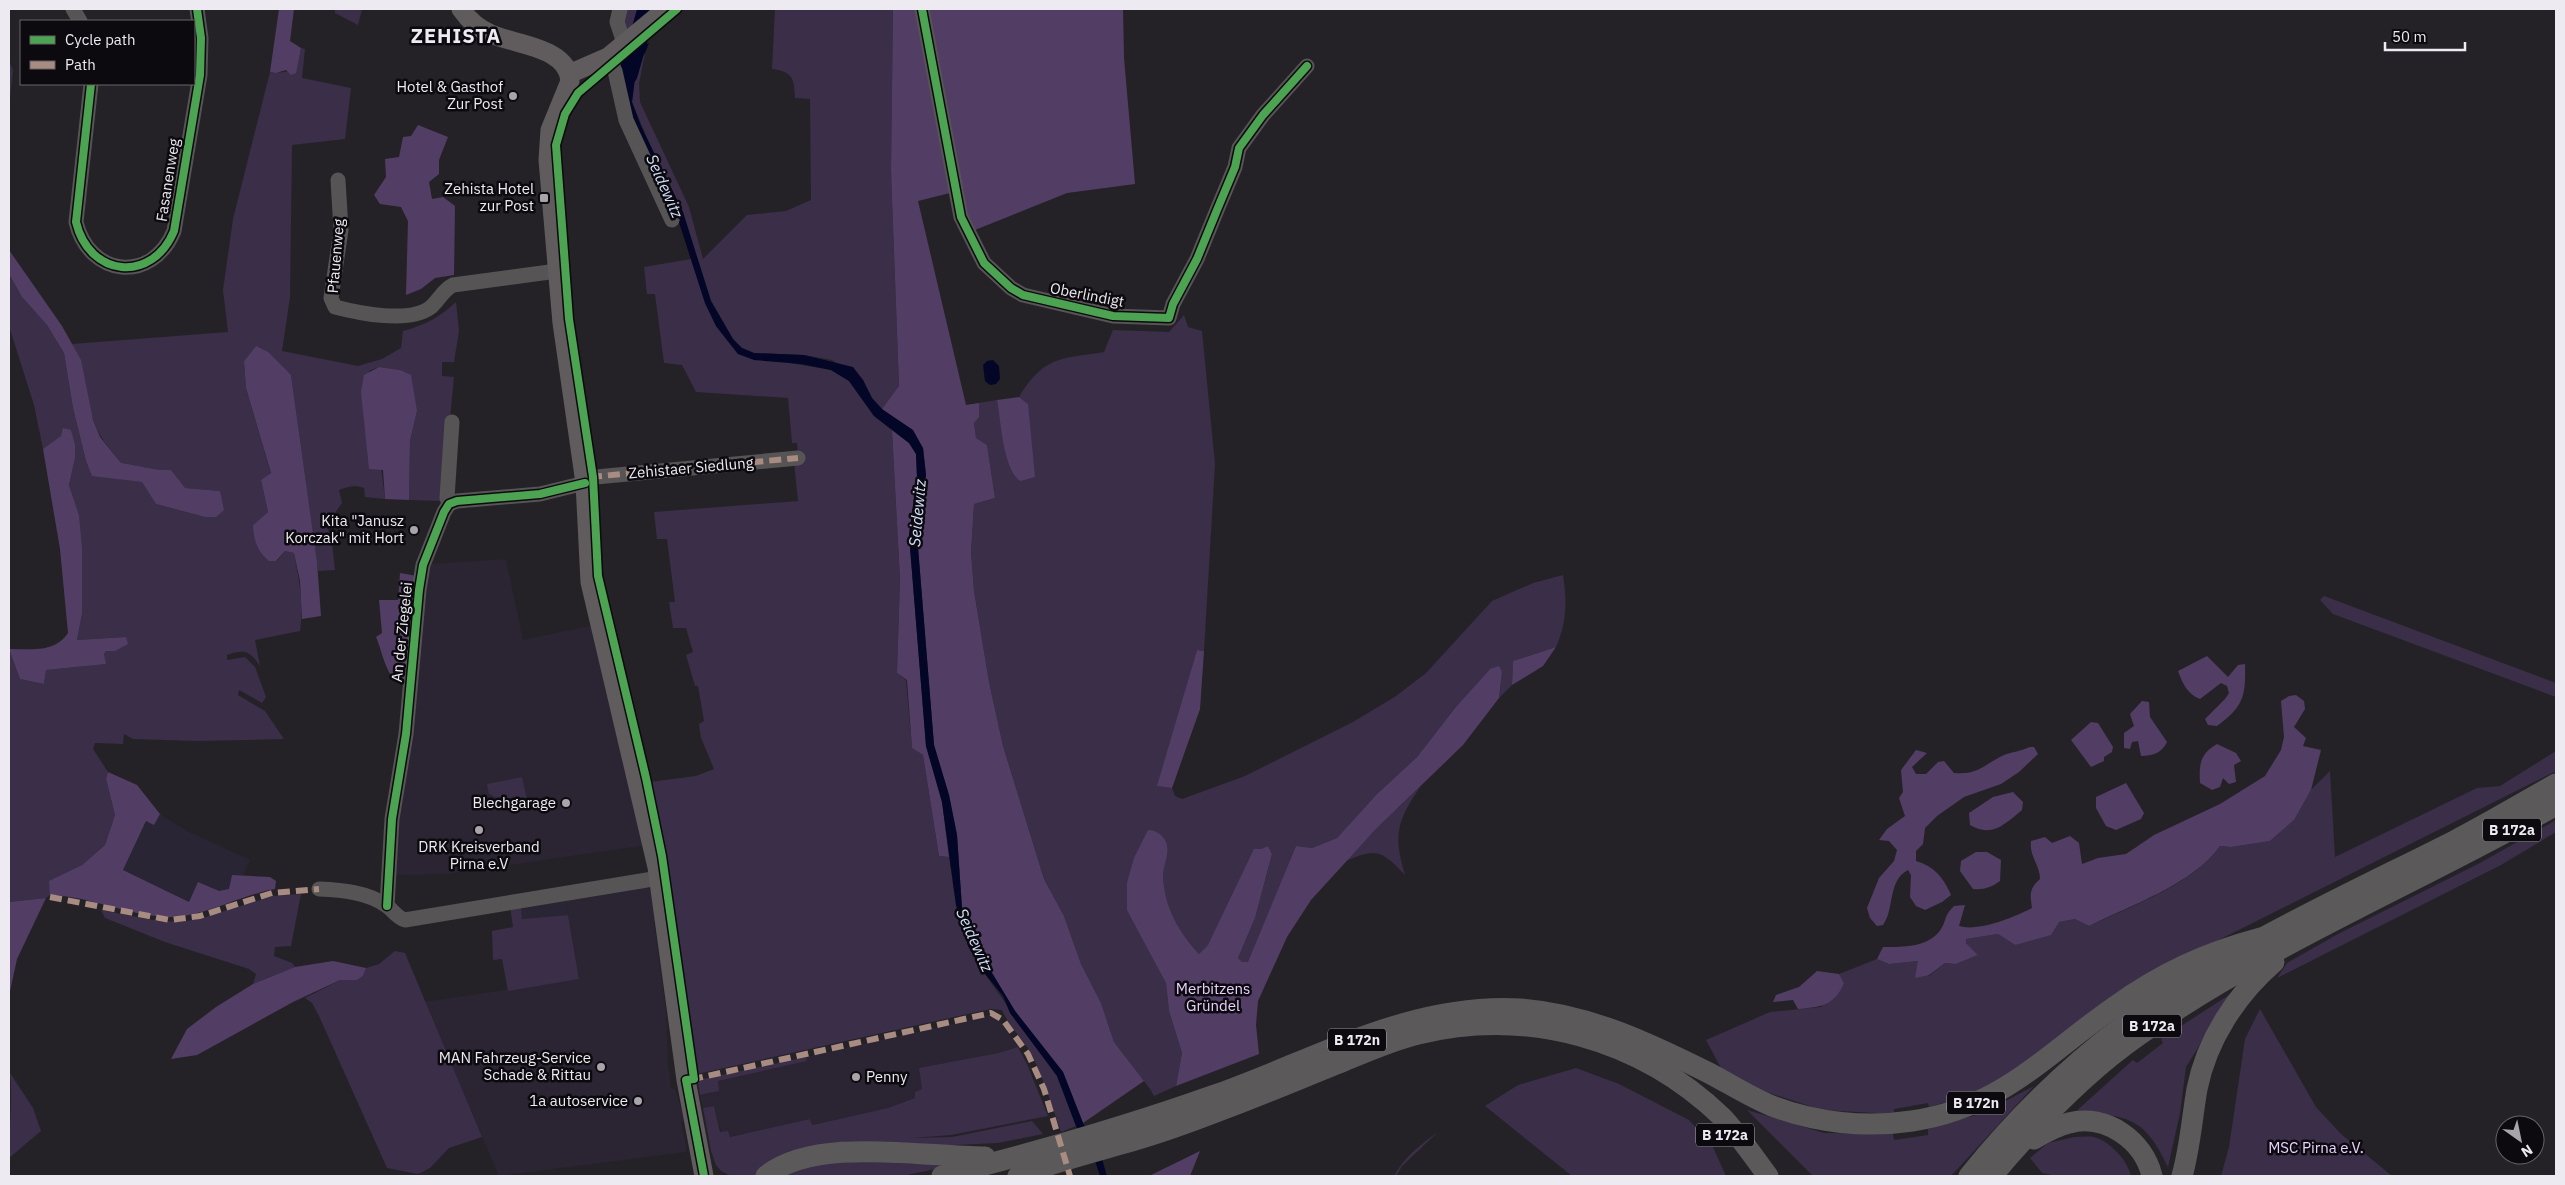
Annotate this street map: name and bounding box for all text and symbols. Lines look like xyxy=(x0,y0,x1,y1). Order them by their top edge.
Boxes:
legend xyxy=(20,20,195,85)
scale bar xyxy=(2385,20,2465,52)
district label: ZEHISTA xyxy=(411,22,501,49)
text: 50 m xyxy=(2392,27,2427,46)
text: Cycle path xyxy=(65,30,136,49)
text: Path xyxy=(65,55,96,74)
place label: Hotel & Gasthof Zur Post xyxy=(396,77,503,113)
marker: Hotel & Gasthof Zur Post xyxy=(507,90,519,102)
street label: Fasanenweg xyxy=(152,137,183,223)
water label: Seidewitz xyxy=(642,151,688,222)
place label: Zehista Hotel zur Post xyxy=(444,179,534,215)
marker: Zehista Hotel zur Post xyxy=(538,192,550,204)
street label: Pfauenweg xyxy=(323,218,348,294)
street label: Oberlindigt xyxy=(1048,278,1126,311)
street label: Zehistaer Siedlung xyxy=(628,453,754,482)
water label: Seidewitz xyxy=(904,478,930,547)
place label: Kita "Janusz Korczak" mit Hort xyxy=(285,511,404,547)
marker: Kita "Janusz Korczak" mit Hort xyxy=(408,524,420,536)
street label: An der Ziegelei xyxy=(387,581,416,683)
place label: Blechgarage xyxy=(472,793,556,812)
marker: Blechgarage xyxy=(560,797,572,809)
road number: B 172a xyxy=(2483,818,2541,842)
marker: DRK Kreisverband Pirna e.V xyxy=(473,824,485,836)
place label: DRK Kreisverband Pirna e.V xyxy=(418,837,540,873)
water label: Seidewitz xyxy=(952,905,998,976)
park label: Merbitzens Gründel xyxy=(1176,979,1250,1015)
road number: B 172a xyxy=(2123,1014,2181,1038)
road number: B 172n xyxy=(1328,1028,1386,1052)
place label: MAN Fahrzeug-Service Schade & Rittau xyxy=(439,1048,591,1084)
marker: MAN Fahrzeug-Service Schade & Rittau xyxy=(595,1061,607,1073)
place label: Penny xyxy=(866,1067,908,1086)
marker: Penny xyxy=(850,1071,862,1083)
place label: 1a autoservice xyxy=(529,1091,628,1110)
road number: B 172n xyxy=(1947,1092,2005,1114)
marker: 1a autoservice xyxy=(632,1095,644,1107)
north arrow xyxy=(2495,1115,2545,1165)
road number: B 172a xyxy=(1696,1124,1754,1146)
park label: MSC Pirna e.V. xyxy=(2268,1138,2364,1157)
text: N xyxy=(2518,1141,2536,1161)

